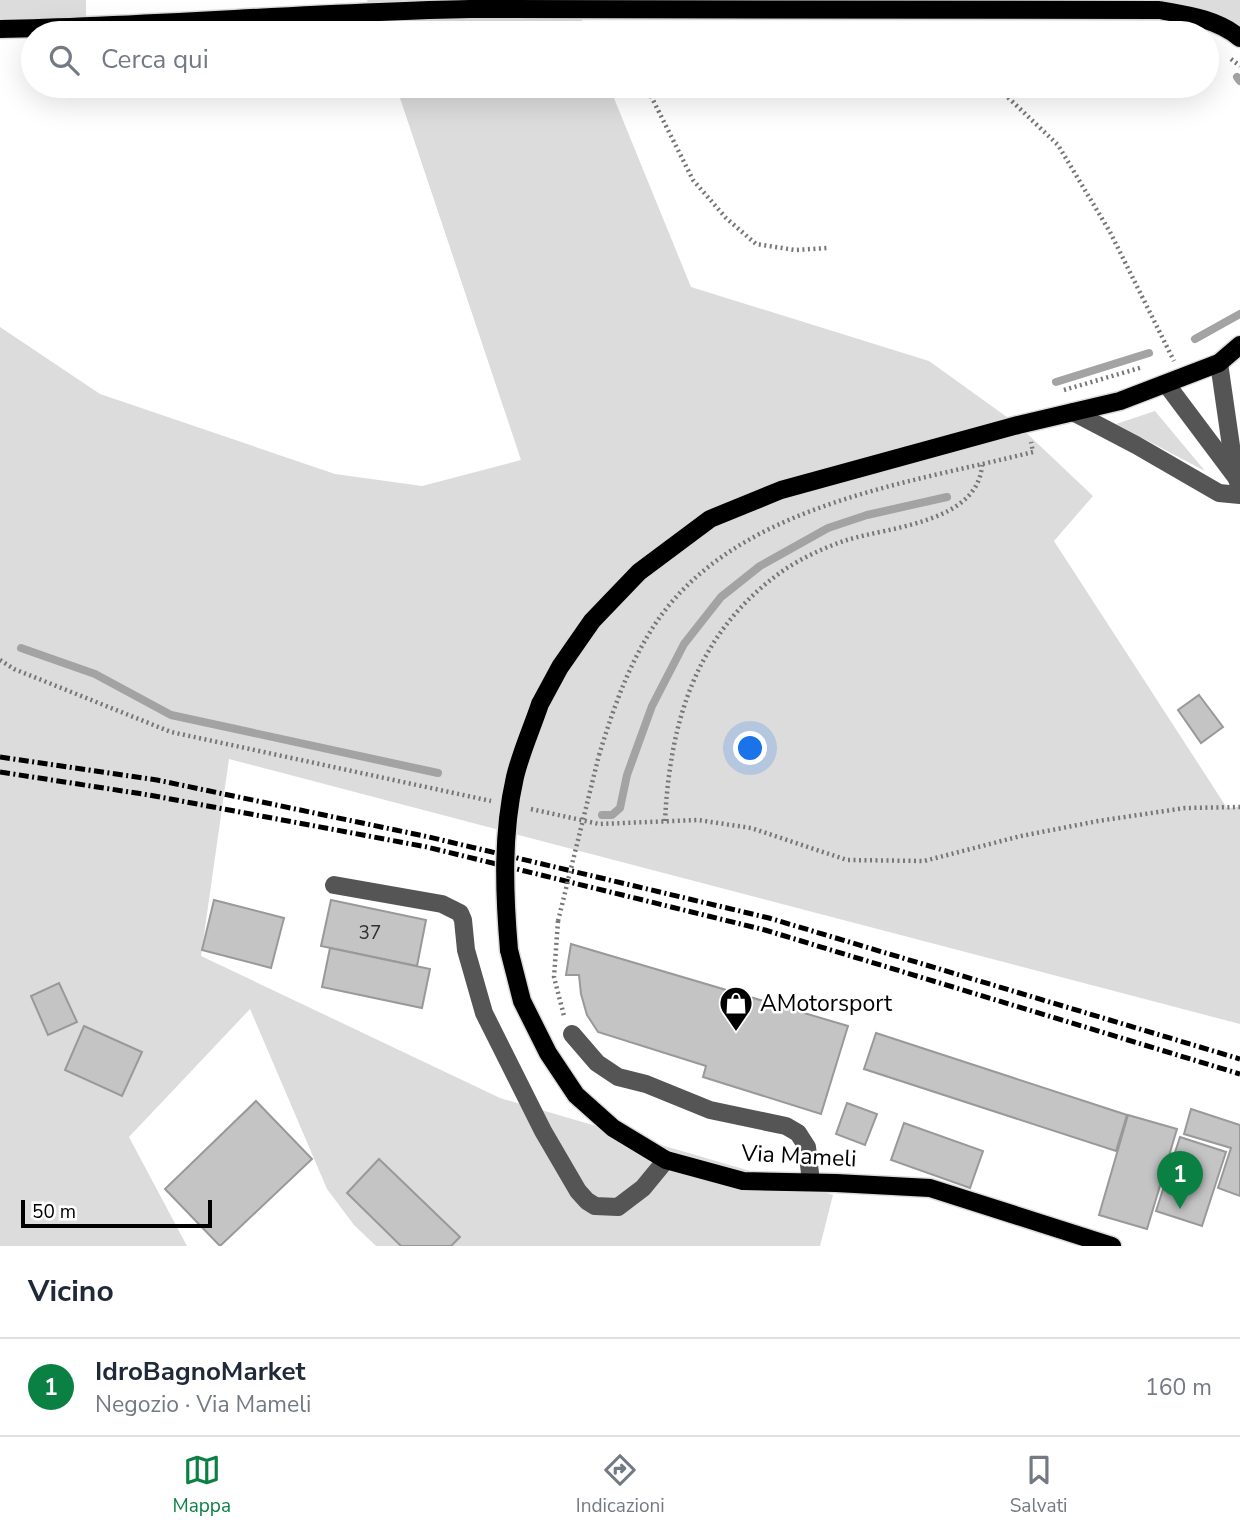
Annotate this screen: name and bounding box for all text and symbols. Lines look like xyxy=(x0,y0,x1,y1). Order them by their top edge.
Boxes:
search box xyxy=(21,21,1219,98)
icon: search xyxy=(45,41,83,79)
text: Cerca qui xyxy=(101,42,209,77)
your location xyxy=(733,731,767,765)
house number: 37 xyxy=(359,920,381,946)
shop icon: AMotorsport xyxy=(717,984,755,1033)
place label: AMotorsport xyxy=(760,988,893,1019)
street label: Via Mameli xyxy=(740,1137,857,1174)
pin: 1 xyxy=(1157,1151,1203,1209)
scale bar xyxy=(21,1197,212,1229)
text: 50 m xyxy=(32,1199,76,1225)
text: Vicino xyxy=(28,1271,114,1312)
text: IdroBagnoMarket xyxy=(95,1354,306,1389)
text: 1 xyxy=(44,1372,58,1403)
text: 160 m xyxy=(1145,1372,1212,1403)
text: Negozio · Via Mameli xyxy=(95,1389,311,1420)
tab: Mappa xyxy=(172,1451,231,1519)
tab: Indicazioni xyxy=(576,1451,665,1519)
tab: Salvati xyxy=(1010,1451,1068,1519)

